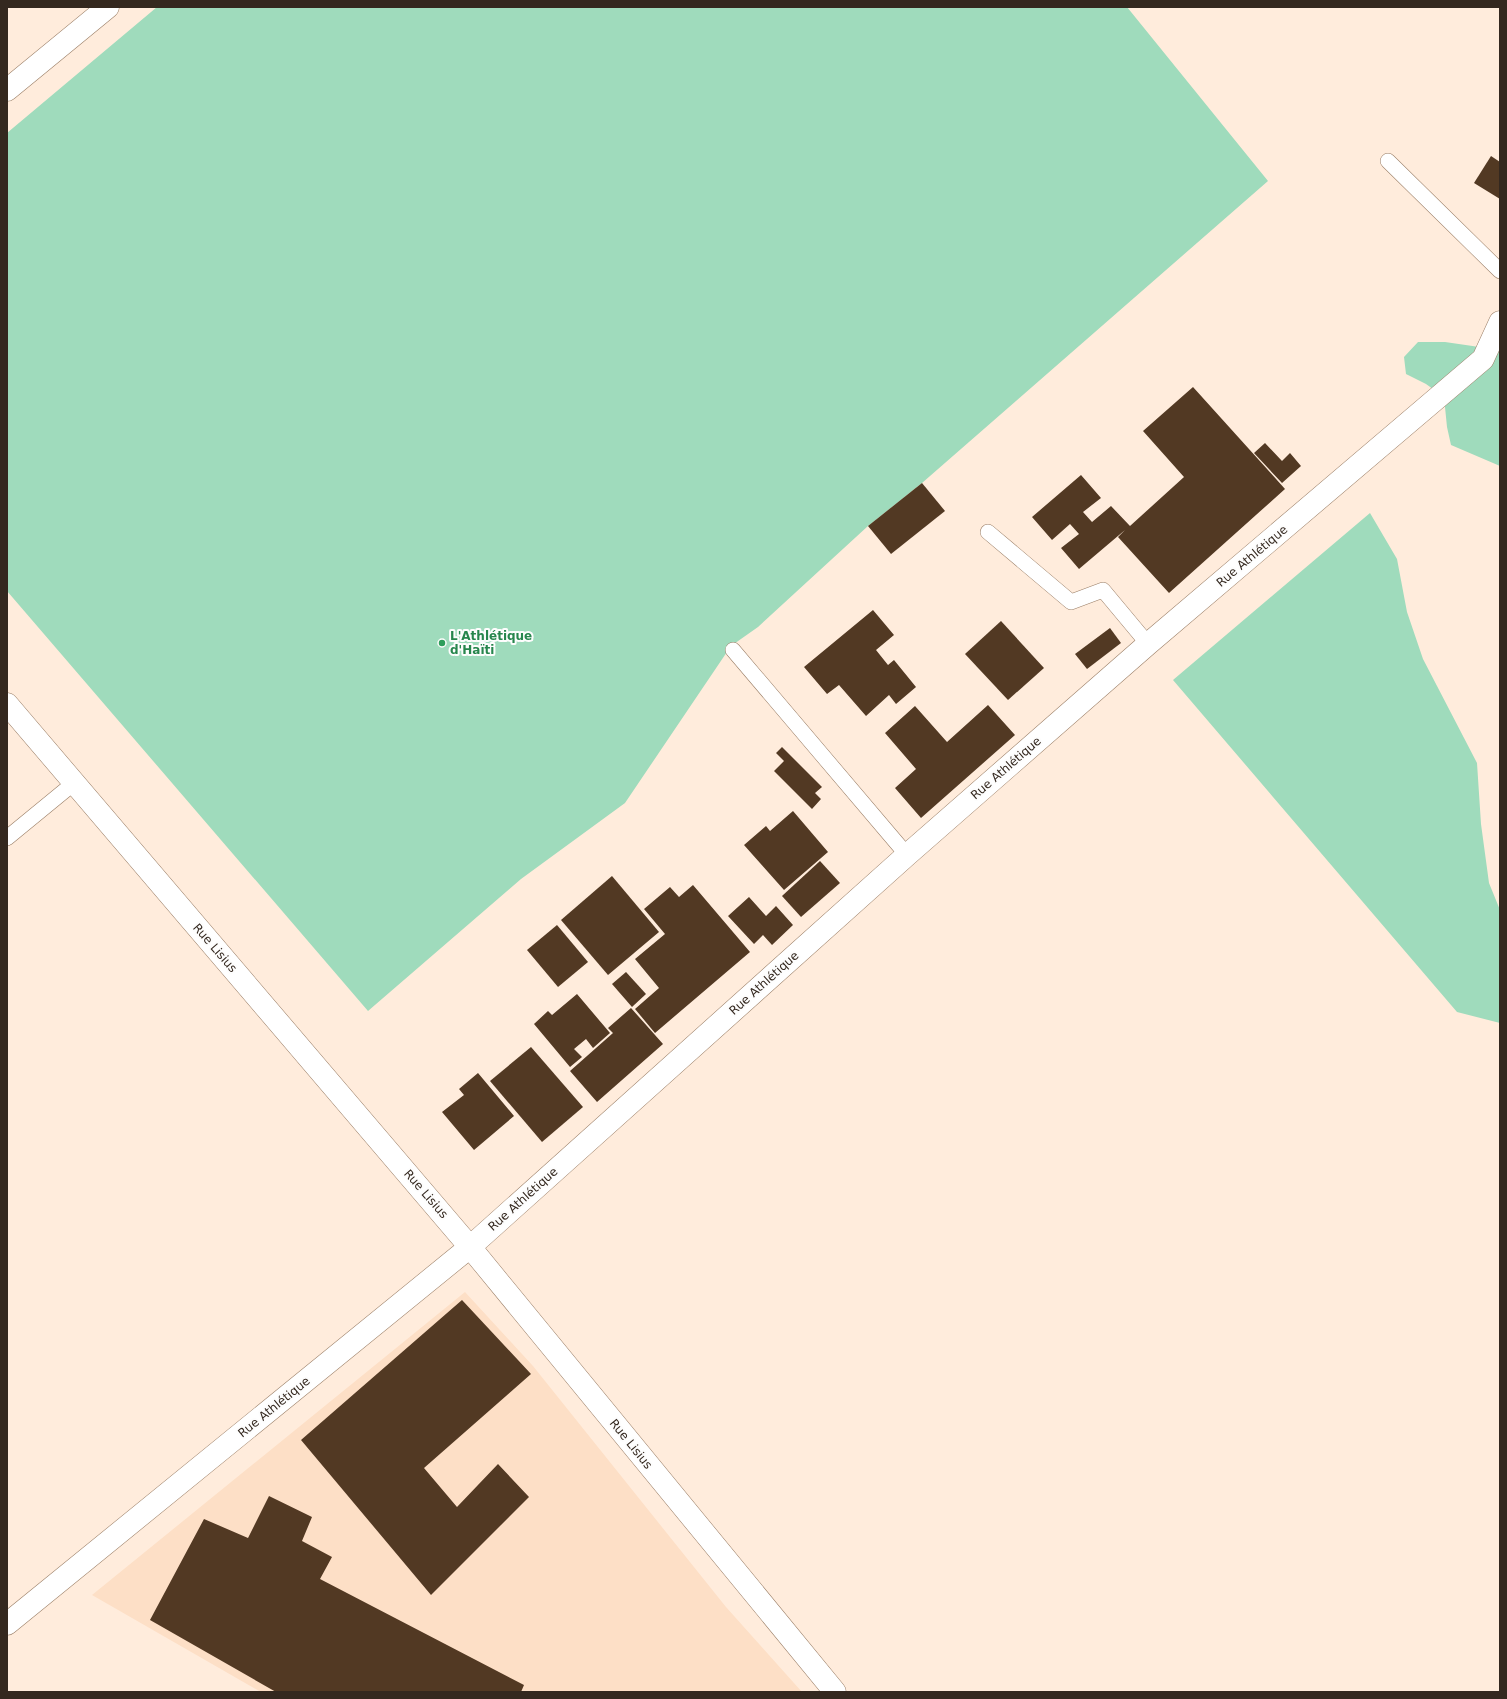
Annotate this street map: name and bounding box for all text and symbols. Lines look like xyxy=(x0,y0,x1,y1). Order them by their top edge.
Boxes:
street label: Rue Athlétique xyxy=(1214,522,1290,590)
place label: L'Athlétique d'Haïti xyxy=(450,629,532,657)
marker: L'Athlétique d'Haïti xyxy=(437,638,447,648)
street label: Rue Athlétique xyxy=(968,734,1044,802)
street label: Rue Lisius xyxy=(190,921,240,975)
street label: Rue Athlétique xyxy=(727,948,801,1018)
street label: Rue Athlétique xyxy=(486,1164,560,1234)
street label: Rue Lisius xyxy=(401,1167,451,1221)
street label: Rue Athlétique xyxy=(235,1374,313,1440)
street label: Rue Lisius xyxy=(607,1416,655,1472)

